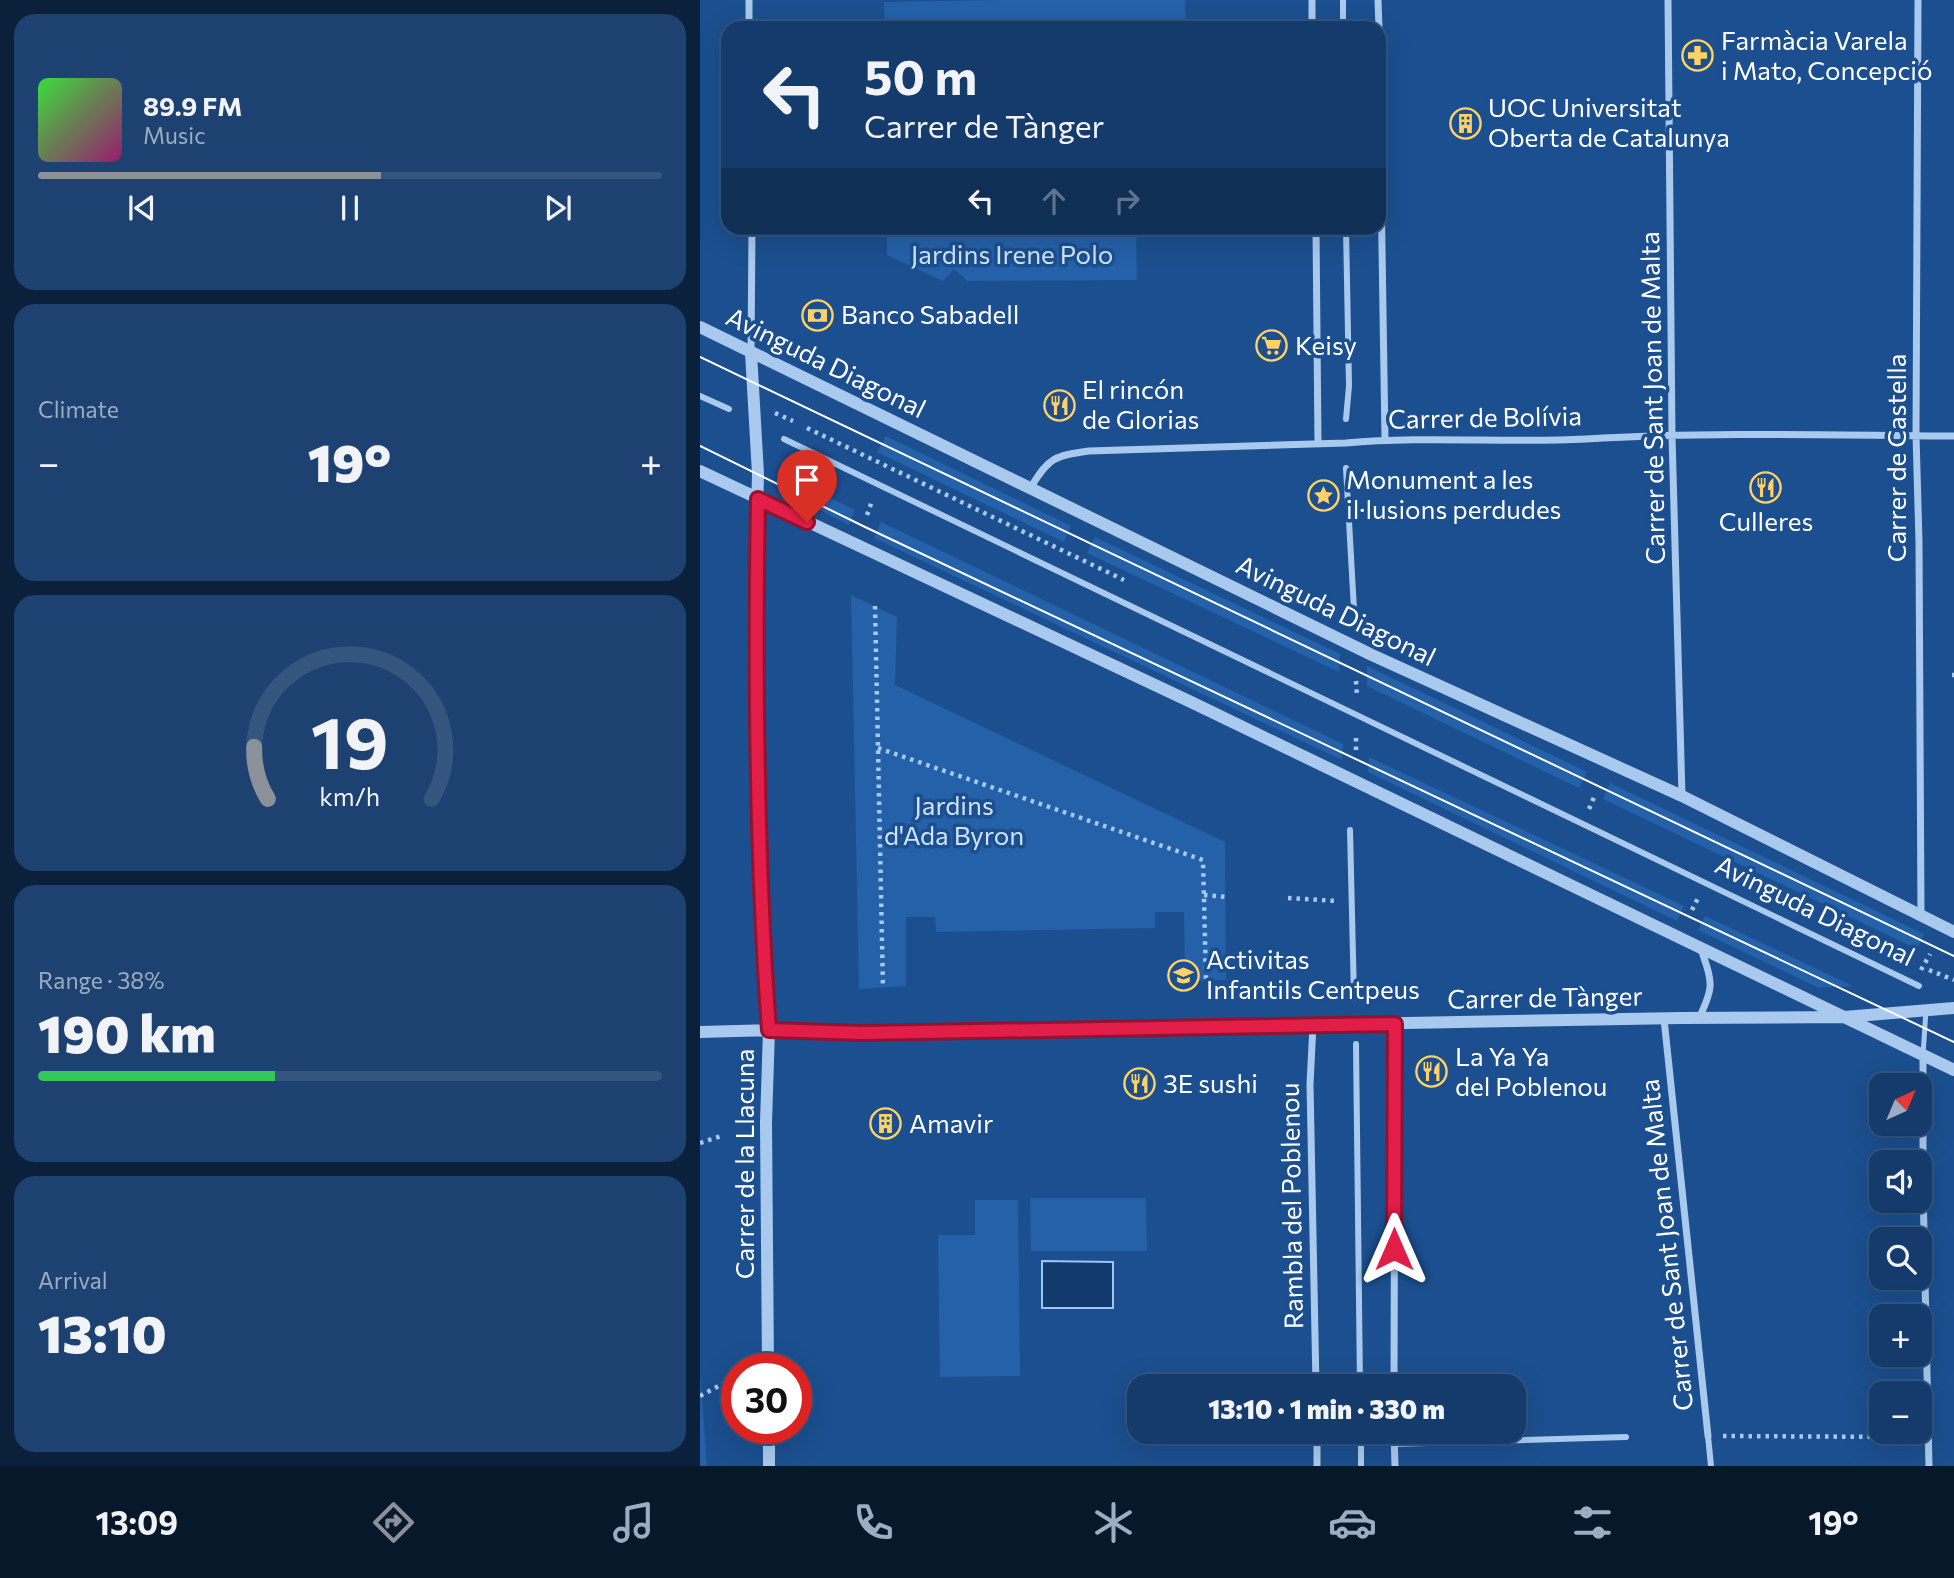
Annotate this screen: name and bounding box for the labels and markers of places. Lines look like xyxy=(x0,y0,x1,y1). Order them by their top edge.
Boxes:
place label: Farmàcia Varela i Mato, Concepció xyxy=(1721,24,1933,85)
pharmacy icon: Farmàcia Varela i Mato, Concepció xyxy=(1681,39,1715,73)
place label: UOC Universitat Oberta de Catalunya xyxy=(1488,91,1730,152)
building icon: UOC Universitat Oberta de Catalunya xyxy=(1448,106,1482,140)
bank icon: Banco Sabadell xyxy=(801,298,835,332)
place label: Banco Sabadell xyxy=(841,298,1019,329)
supermarket icon: Keisy xyxy=(1255,329,1289,363)
place label: Keisy xyxy=(1295,329,1357,360)
place label: El rincón de Glorias xyxy=(1082,373,1199,434)
restaurant icon: El rincón de Glorias xyxy=(1042,388,1076,422)
pin xyxy=(777,450,837,522)
place label: Monument a les il·lusions perdudes xyxy=(1346,463,1561,524)
restaurant icon: Culleres xyxy=(1749,470,1783,504)
place icon: Monument a les il·lusions perdudes xyxy=(1306,478,1340,512)
place label: Culleres xyxy=(1719,505,1813,536)
place label: Activitas Infantils Centpeus xyxy=(1206,943,1420,1004)
school or university icon: Activitas Infantils Centpeus xyxy=(1166,958,1200,992)
place label: La Ya Ya del Poblenou xyxy=(1455,1040,1607,1101)
restaurant icon: La Ya Ya del Poblenou xyxy=(1415,1055,1449,1089)
restaurant icon: 3E sushi xyxy=(1123,1067,1157,1101)
place label: 3E sushi xyxy=(1163,1067,1258,1098)
building icon: Amavir xyxy=(869,1107,903,1141)
place label: Amavir xyxy=(909,1107,993,1138)

